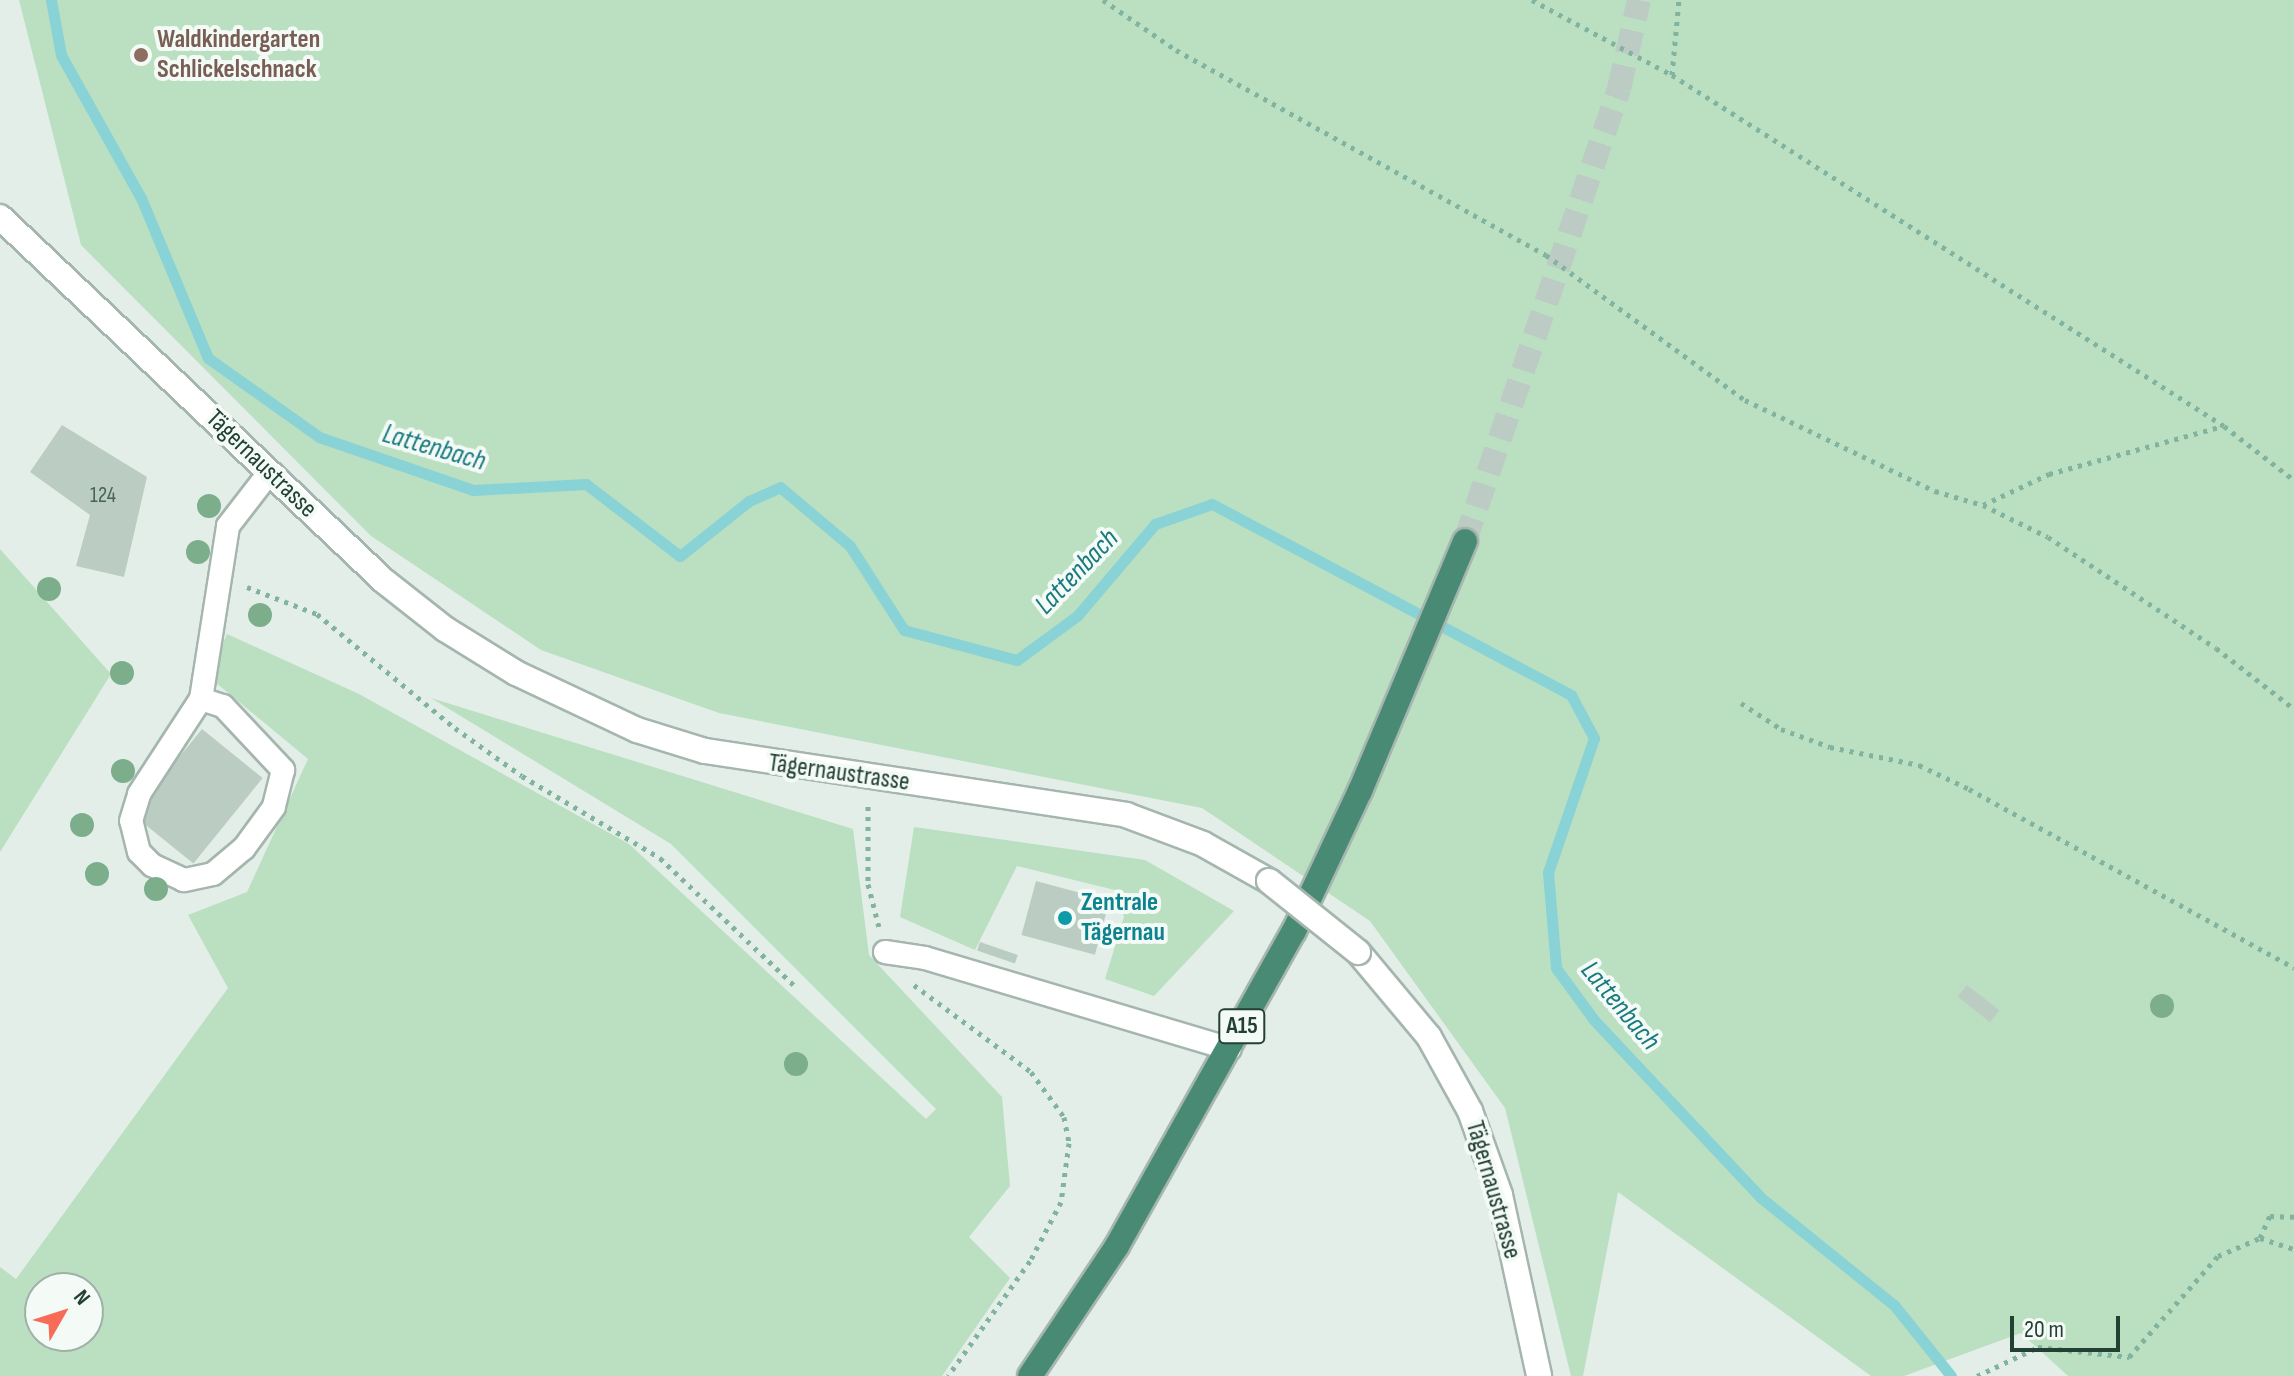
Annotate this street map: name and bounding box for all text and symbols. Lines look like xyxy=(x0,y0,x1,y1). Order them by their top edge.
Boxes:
place label: Waldkindergarten Schlickelschnack xyxy=(157,24,320,86)
marker: Waldkindergarten Schlickelschnack xyxy=(132,46,150,64)
street label: Tägernaustrasse xyxy=(199,403,323,525)
water label: Lattenbach xyxy=(379,417,489,479)
house number: 124 xyxy=(90,483,116,509)
water label: Lattenbach xyxy=(1028,522,1126,622)
street label: Tägernaustrasse xyxy=(766,748,912,798)
place label: Zentrale Tägernau xyxy=(1081,887,1165,948)
marker: Zentrale Tägernau xyxy=(1056,909,1074,927)
water label: Lattenbach xyxy=(1573,955,1667,1057)
road number: A15 xyxy=(1218,1006,1266,1046)
street label: Tägernaustrasse xyxy=(1458,1117,1528,1263)
north arrow xyxy=(24,1272,104,1352)
text: N xyxy=(67,1285,96,1311)
scale bar xyxy=(2014,1300,2124,1350)
text: 20 m xyxy=(2024,1315,2064,1344)

